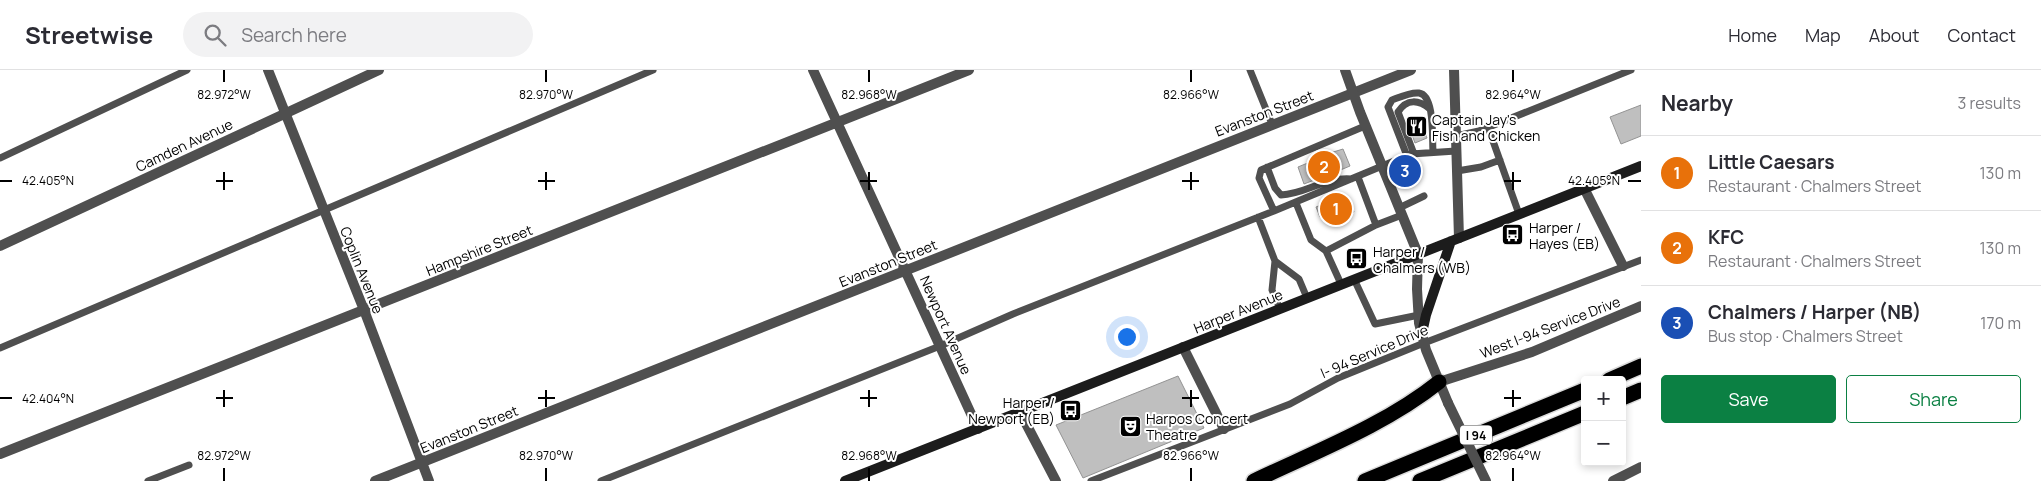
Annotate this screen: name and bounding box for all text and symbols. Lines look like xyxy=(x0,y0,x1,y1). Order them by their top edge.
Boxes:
search box xyxy=(183,12,533,57)
text: Streetwise xyxy=(25,18,153,51)
icon: search xyxy=(201,21,229,49)
text: Search here xyxy=(241,22,347,48)
text: Home xyxy=(1728,23,1777,47)
text: Map xyxy=(1805,23,1841,47)
text: About xyxy=(1869,23,1919,47)
text: Contact xyxy=(1947,23,2016,47)
street label: Evanston Street xyxy=(1212,85,1316,140)
text: 82.972°W xyxy=(197,86,252,103)
text: 82.970°W xyxy=(519,86,574,103)
text: 82.968°W xyxy=(841,86,897,103)
text: 82.966°W xyxy=(1163,86,1220,103)
text: 82.964°W xyxy=(1485,86,1541,103)
text: Nearby xyxy=(1661,89,1733,117)
text: 3 results xyxy=(1958,92,2021,114)
place label: Captain Jay's Fish and Chicken xyxy=(1432,110,1540,145)
street label: Camden Avenue xyxy=(132,114,236,176)
restaurant icon: Captain Jay's Fish and Chicken xyxy=(1404,115,1428,139)
pin: 2 xyxy=(1308,148,1340,186)
text: Little Caesars xyxy=(1708,149,1835,175)
pin: 3 xyxy=(1389,152,1421,190)
text: 1 xyxy=(1673,162,1681,184)
text: 130 m xyxy=(1979,162,2021,184)
text: 42.405°N xyxy=(22,172,74,189)
text: 42.405°N xyxy=(1568,172,1620,189)
text: Restaurant · Chalmers Street xyxy=(1708,175,1921,197)
pin: 1 xyxy=(1320,190,1352,228)
place label: Harper / Hayes (EB) xyxy=(1529,218,1600,253)
street label: Hampshire Street xyxy=(423,220,535,280)
bus stop icon: Harper / Hayes (EB) xyxy=(1501,223,1525,247)
street label: Coplin Avenue xyxy=(336,224,388,316)
text: KFC xyxy=(1708,224,1744,250)
street label: Evanston Street xyxy=(836,235,940,291)
text: 2 xyxy=(1672,237,1682,259)
text: 130 m xyxy=(1979,237,2021,259)
place label: Harper / Chalmers (WB) xyxy=(1373,242,1471,277)
bus stop icon: Harper / Chalmers (WB) xyxy=(1345,247,1369,271)
text: Restaurant · Chalmers Street xyxy=(1708,250,1921,272)
street label: Newport Avenue xyxy=(916,273,976,377)
street label: Harper Avenue xyxy=(1191,284,1285,338)
street label: West I-94 Service Drive xyxy=(1477,292,1623,362)
text: Chalmers / Harper (NB) xyxy=(1708,299,1921,325)
text: 3 xyxy=(1672,312,1682,334)
text: 170 m xyxy=(1980,312,2021,334)
street label: I- 94 Service Drive xyxy=(1317,320,1431,382)
your location xyxy=(1114,324,1140,350)
text: Bus stop · Chalmers Street xyxy=(1708,325,1903,347)
button: Save xyxy=(1661,375,1836,423)
button: Share xyxy=(1846,375,2021,423)
map controls xyxy=(1581,376,1626,466)
button: + xyxy=(1581,376,1626,421)
text: 42.404°N xyxy=(22,390,74,407)
place label: Harper / Newport (EB) xyxy=(968,393,1055,428)
bus stop icon: Harper / Newport (EB) xyxy=(1059,398,1083,422)
street label: Evanston Street xyxy=(417,401,521,457)
place label: Harpos Concert Theatre xyxy=(1146,409,1248,444)
theatre icon: Harpos Concert Theatre xyxy=(1118,414,1142,438)
button: − xyxy=(1581,421,1626,466)
road number: I 94 xyxy=(1460,426,1492,444)
text: 82.972°W xyxy=(197,447,252,464)
text: 82.970°W xyxy=(519,447,574,464)
text: 82.968°W xyxy=(841,447,897,464)
text: 82.966°W xyxy=(1163,447,1220,464)
text: 82.964°W xyxy=(1485,447,1541,464)

